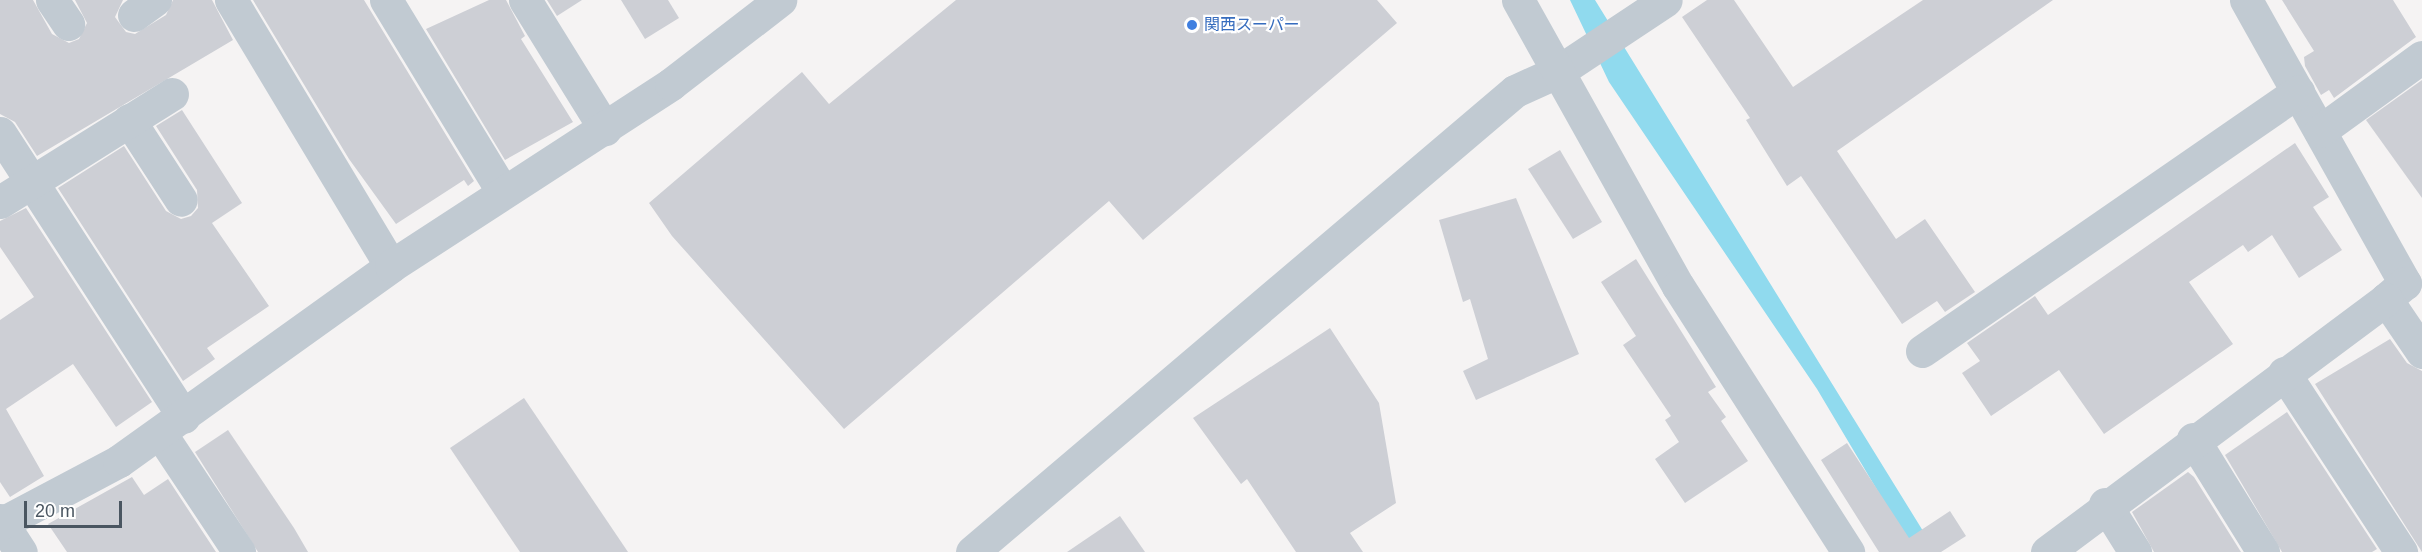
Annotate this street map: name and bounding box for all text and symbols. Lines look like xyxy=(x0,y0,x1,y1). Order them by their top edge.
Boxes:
place label: 関西スーパー xyxy=(1204,15,1300,35)
marker: 関西スーパー xyxy=(1185,18,1199,32)
scale bar xyxy=(27,489,124,527)
text: 20 m xyxy=(35,501,75,521)

